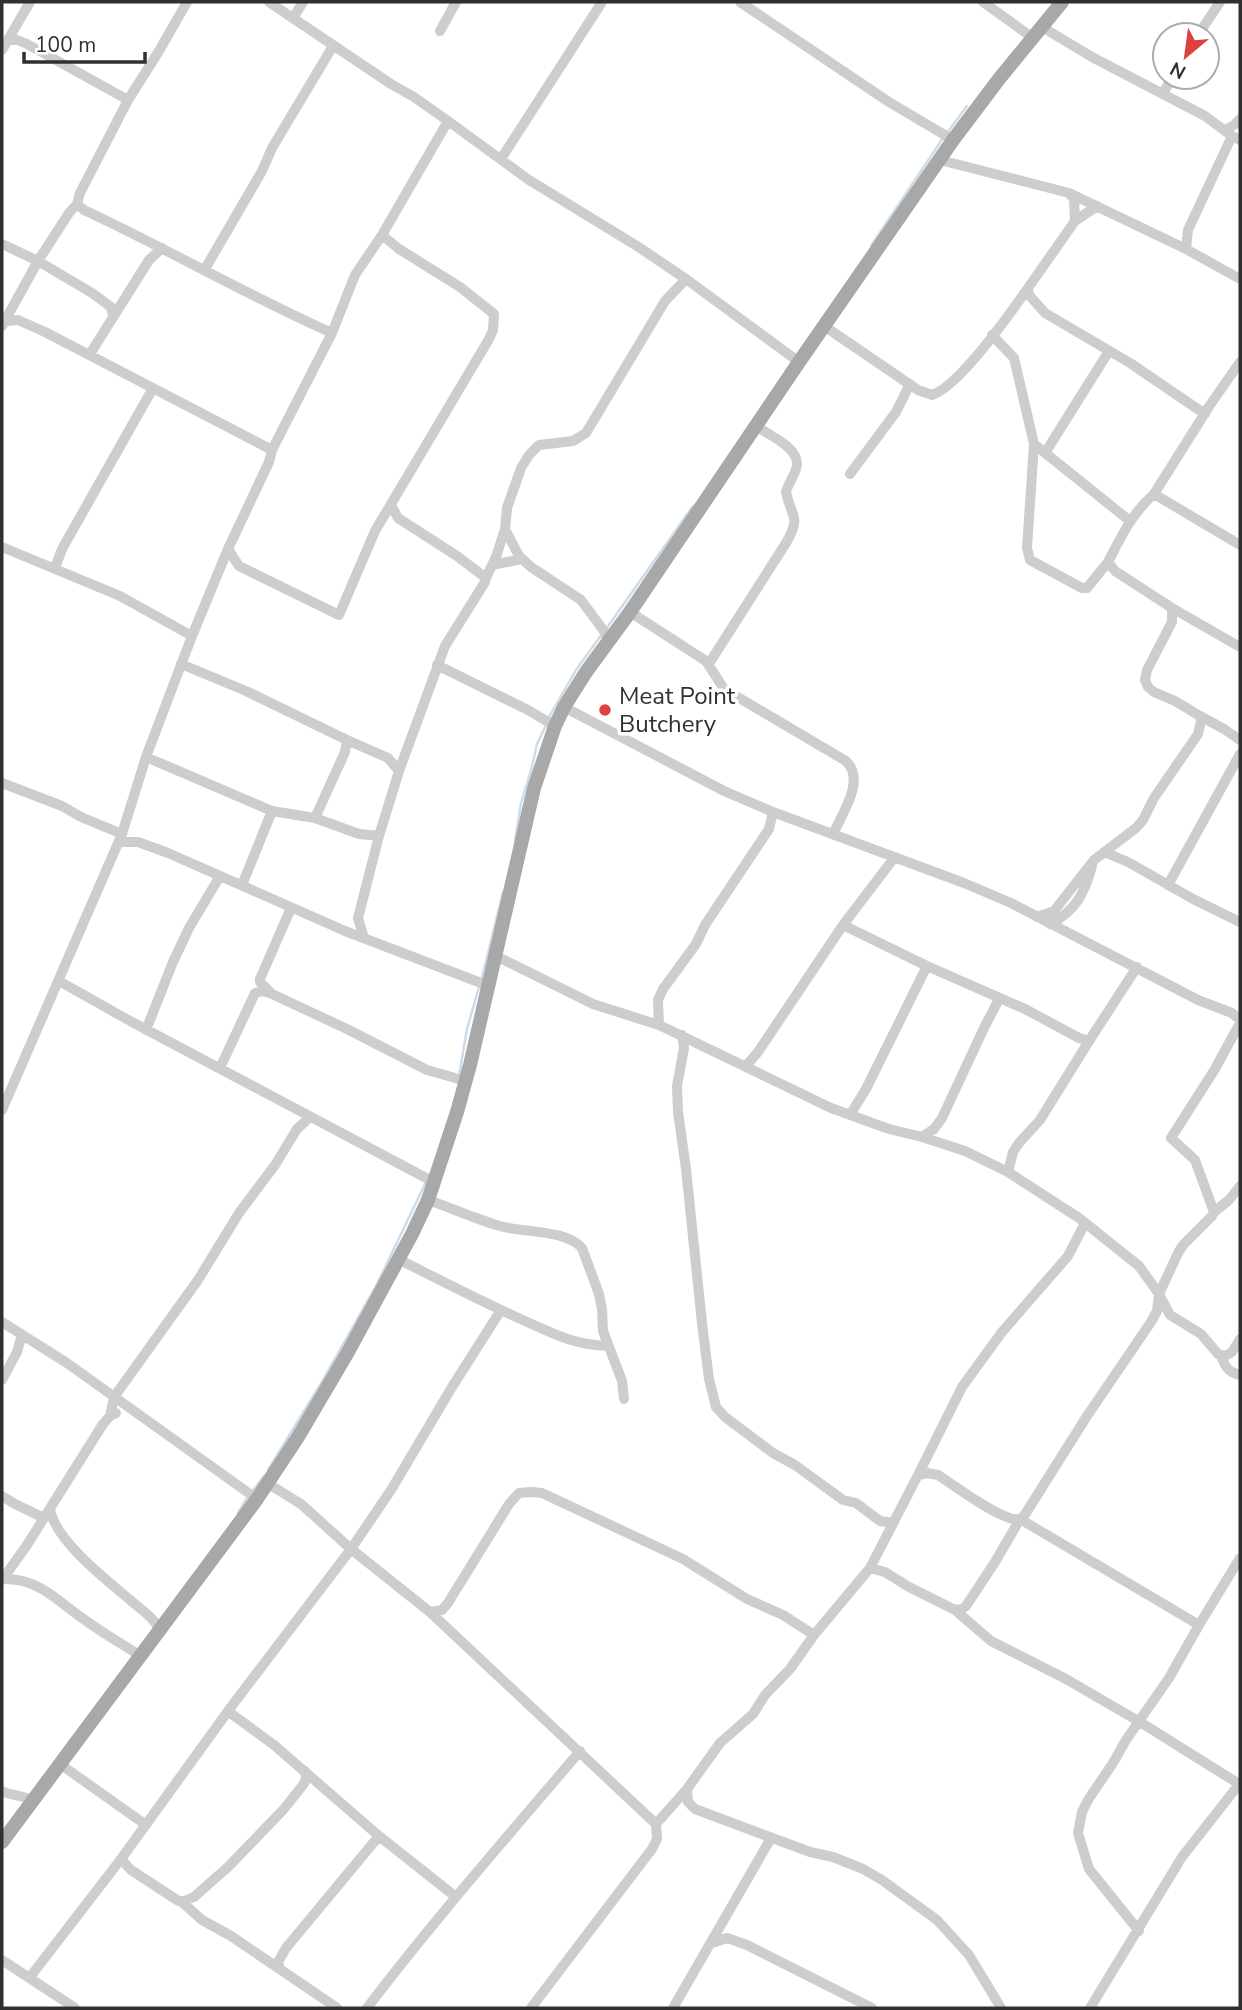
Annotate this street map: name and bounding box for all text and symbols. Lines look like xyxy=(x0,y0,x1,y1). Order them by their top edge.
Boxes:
scale bar xyxy=(24,21,145,65)
north arrow xyxy=(1151,21,1221,91)
text: 100 m xyxy=(35,31,96,59)
text: N xyxy=(1166,55,1191,85)
place label: Meat Point Butchery xyxy=(619,680,736,740)
marker: Meat Point Butchery xyxy=(597,702,613,718)

